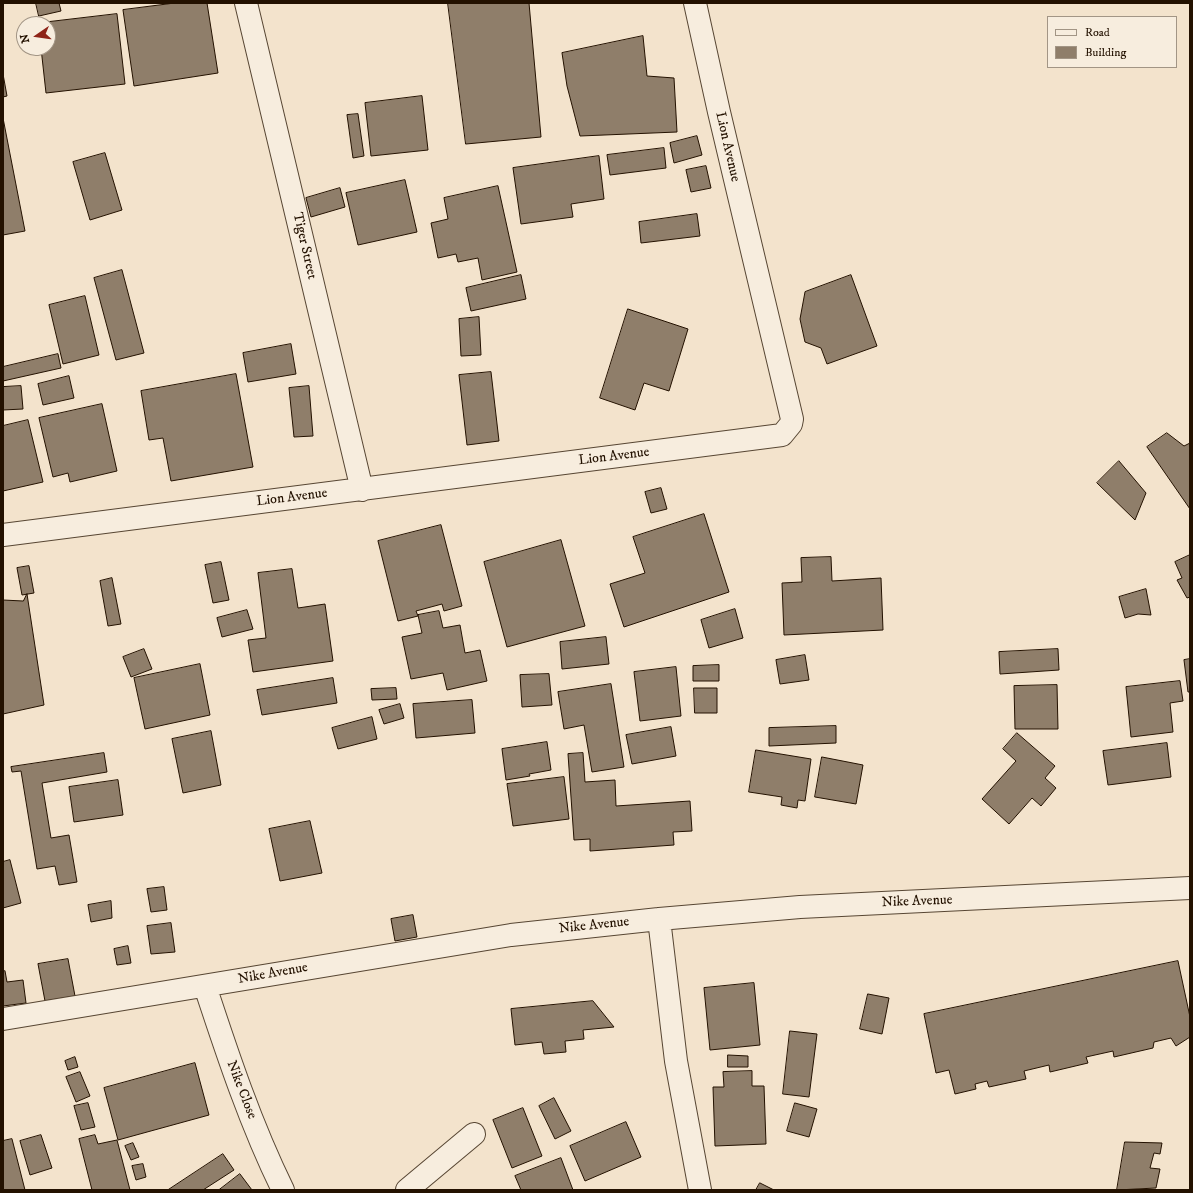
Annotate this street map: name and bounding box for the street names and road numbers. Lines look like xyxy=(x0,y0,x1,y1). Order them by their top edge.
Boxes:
street label: Lion Avenue xyxy=(711,110,743,184)
street label: Tiger Street xyxy=(288,211,320,281)
street label: Lion Avenue xyxy=(578,444,650,470)
street label: Lion Avenue xyxy=(256,485,328,511)
street label: Nike Avenue xyxy=(881,892,953,912)
street label: Nike Avenue xyxy=(558,914,630,938)
street label: Nike Avenue xyxy=(237,960,309,988)
street label: Nike Close xyxy=(222,1058,260,1122)

